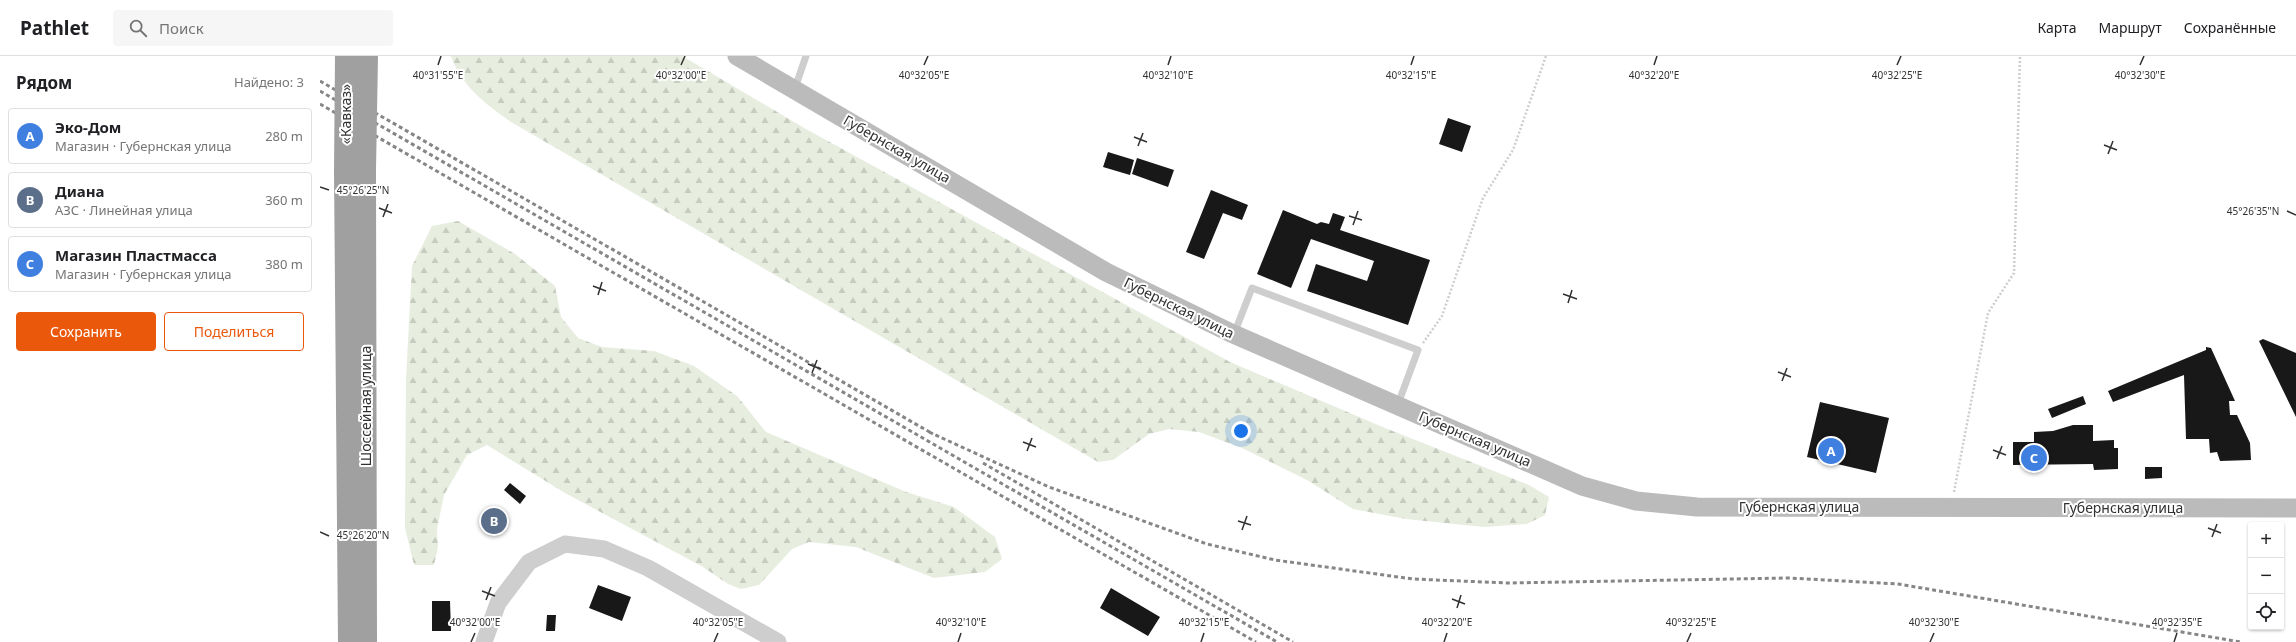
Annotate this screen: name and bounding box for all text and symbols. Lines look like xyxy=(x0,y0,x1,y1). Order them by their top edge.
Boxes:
search box xyxy=(113,10,393,46)
text: Pathlet xyxy=(20,15,89,41)
icon: search xyxy=(127,17,149,39)
text: Поиск xyxy=(159,18,204,38)
text: Карта xyxy=(2037,18,2076,37)
text: Маршрут xyxy=(2098,18,2162,37)
text: Сохранённые xyxy=(2184,18,2276,37)
text: 40°31'55"E xyxy=(413,68,463,82)
text: 40°32'00"E xyxy=(656,68,706,82)
text: 40°32'05"E xyxy=(899,68,949,82)
text: 40°32'10"E xyxy=(1143,68,1193,82)
text: 40°32'15"E xyxy=(1386,68,1436,82)
text: 40°32'20"E xyxy=(1629,68,1679,82)
text: 40°32'25"E xyxy=(1872,68,1922,82)
text: 40°32'30"E xyxy=(2115,68,2165,82)
text: Рядом xyxy=(16,71,72,94)
text: Найдено: 3 xyxy=(234,73,304,91)
street label: «Кавказ» xyxy=(336,84,355,144)
street label: Губернская улица xyxy=(840,110,954,187)
text: Эко-Дом xyxy=(55,117,121,137)
text: A xyxy=(26,127,35,145)
text: 280 m xyxy=(265,127,303,145)
text: Магазин · Губернская улица xyxy=(55,137,231,155)
text: Диана xyxy=(55,181,104,201)
text: 45°26'25"N xyxy=(337,183,389,197)
text: B xyxy=(26,191,34,209)
text: 360 m xyxy=(265,191,303,209)
text: АЗС · Линейная улица xyxy=(55,201,193,219)
text: 45°26'35"N xyxy=(2227,204,2279,218)
text: Магазин Пластмасса xyxy=(55,245,217,265)
text: C xyxy=(26,255,34,273)
text: 380 m xyxy=(265,255,303,273)
text: Магазин · Губернская улица xyxy=(55,265,231,283)
street label: Губернская улица xyxy=(1121,273,1237,342)
button: Сохранить xyxy=(16,312,156,351)
button: Поделиться xyxy=(164,312,304,351)
street label: Шоссейная улица xyxy=(356,346,375,466)
street label: Губернская улица xyxy=(1416,406,1534,471)
your location xyxy=(1231,421,1251,441)
pin: A xyxy=(1818,436,1844,466)
pin: C xyxy=(2021,443,2047,473)
street label: Губернская улица xyxy=(1739,497,1859,516)
street label: Губернская улица xyxy=(2063,498,2183,517)
pin: B xyxy=(481,506,507,536)
map controls xyxy=(2248,522,2284,630)
button: + xyxy=(2248,522,2284,558)
text: 45°26'20"N xyxy=(337,528,389,542)
button: − xyxy=(2248,558,2284,594)
button: locate xyxy=(2248,594,2284,630)
text: 40°32'00"E xyxy=(450,615,500,629)
text: 40°32'05"E xyxy=(693,615,743,629)
text: 40°32'10"E xyxy=(936,615,986,629)
text: 40°32'15"E xyxy=(1179,615,1229,629)
text: 40°32'20"E xyxy=(1422,615,1472,629)
text: 40°32'25"E xyxy=(1666,615,1716,629)
text: 40°32'30"E xyxy=(1909,615,1959,629)
text: 40°32'35"E xyxy=(2152,615,2202,629)

